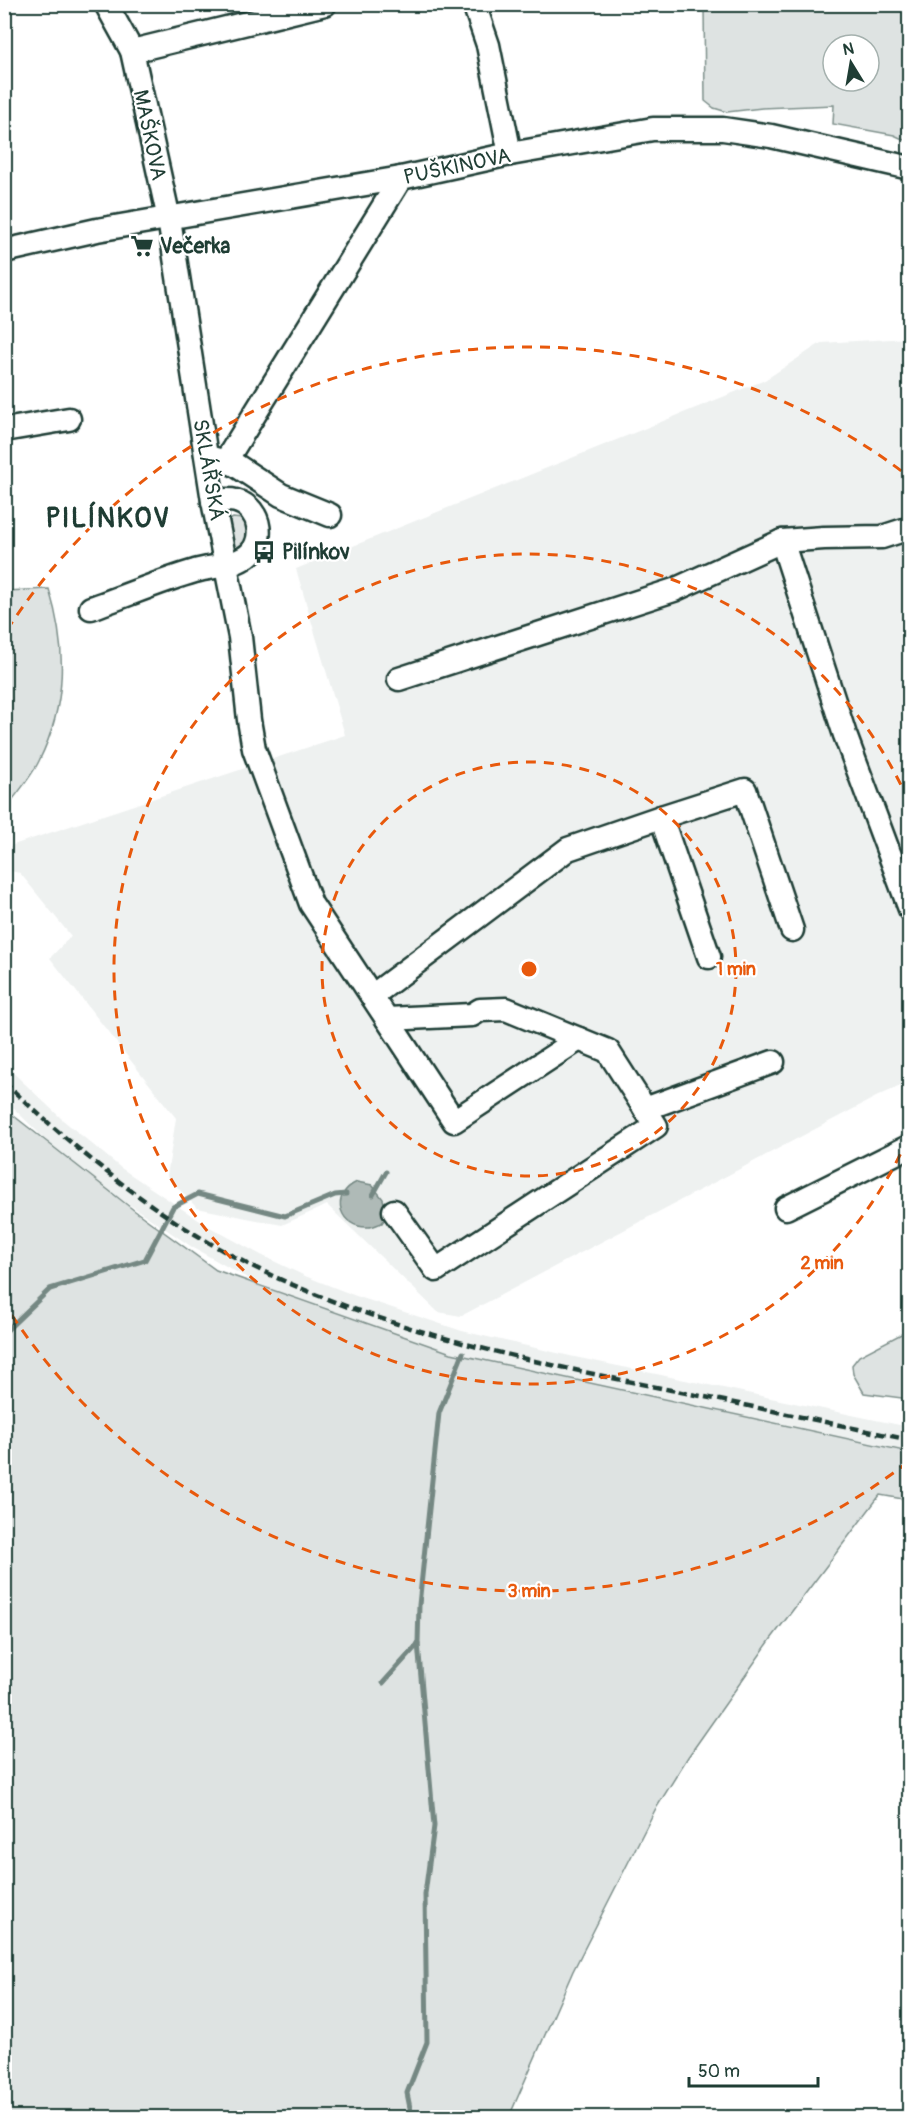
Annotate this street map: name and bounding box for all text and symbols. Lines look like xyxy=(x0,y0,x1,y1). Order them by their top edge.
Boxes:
north arrow xyxy=(821,33,881,93)
text: N xyxy=(841,38,856,60)
street label: MAŠKOVA xyxy=(127,87,173,183)
street label: PUŠKINOVA xyxy=(401,141,513,191)
supermarket icon: Večerka xyxy=(129,233,155,259)
place label: Večerka xyxy=(160,233,230,260)
street label: SKLÁŘSKÁ xyxy=(186,417,231,523)
district label: PILÍNKOV xyxy=(45,501,171,535)
bus stop icon: Pilínkov xyxy=(251,539,277,565)
place label: Pilínkov xyxy=(282,539,350,566)
text: 1 min xyxy=(716,958,756,981)
centre of rings xyxy=(519,959,539,979)
text: 2 min xyxy=(800,1252,844,1275)
text: 3 min xyxy=(507,1580,551,1603)
scale bar xyxy=(689,2050,818,2088)
text: 50 m xyxy=(698,2060,740,2083)

